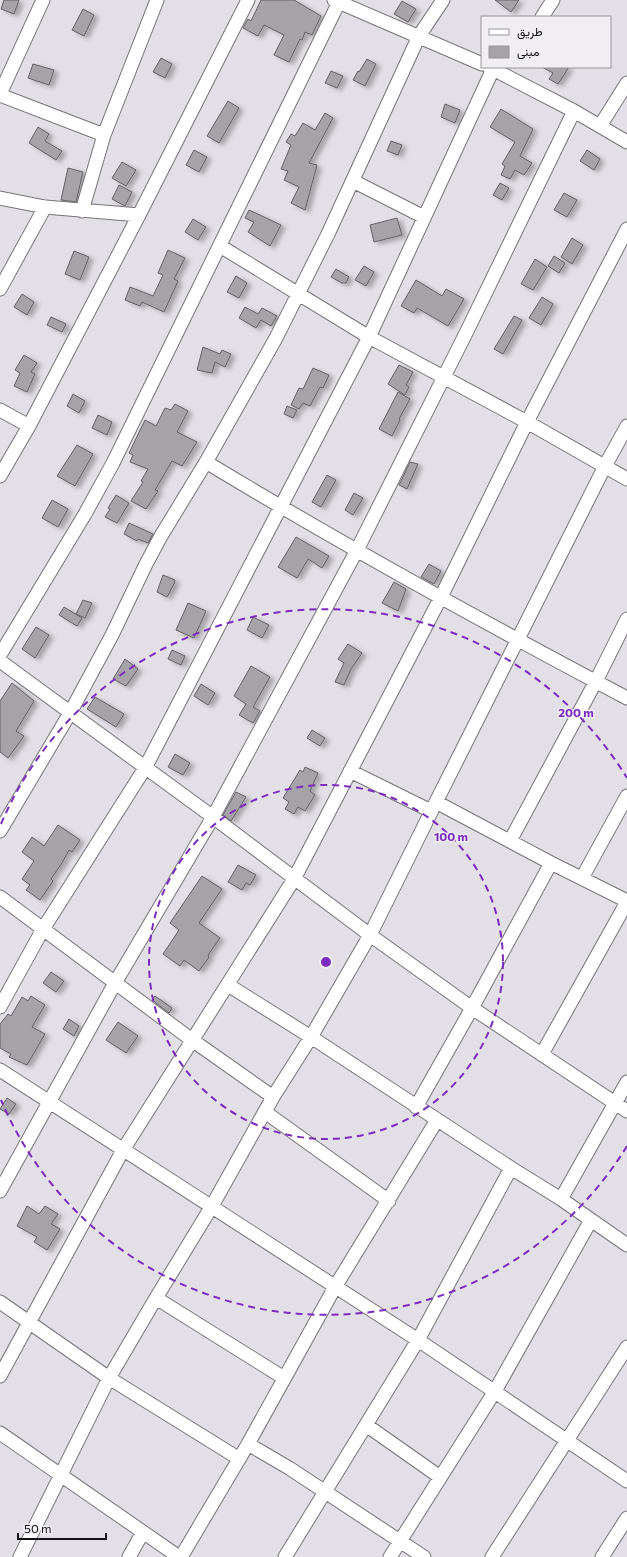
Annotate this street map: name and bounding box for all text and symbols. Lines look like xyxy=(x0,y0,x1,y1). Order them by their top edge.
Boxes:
legend xyxy=(481,16,611,68)
text: طريق xyxy=(517,24,543,40)
text: مبنى xyxy=(517,44,539,60)
text: 200 m xyxy=(558,705,594,719)
text: 100 m xyxy=(434,829,468,843)
centre of rings xyxy=(319,955,333,969)
scale bar xyxy=(18,1515,106,1541)
text: 50 m xyxy=(24,1521,52,1535)

